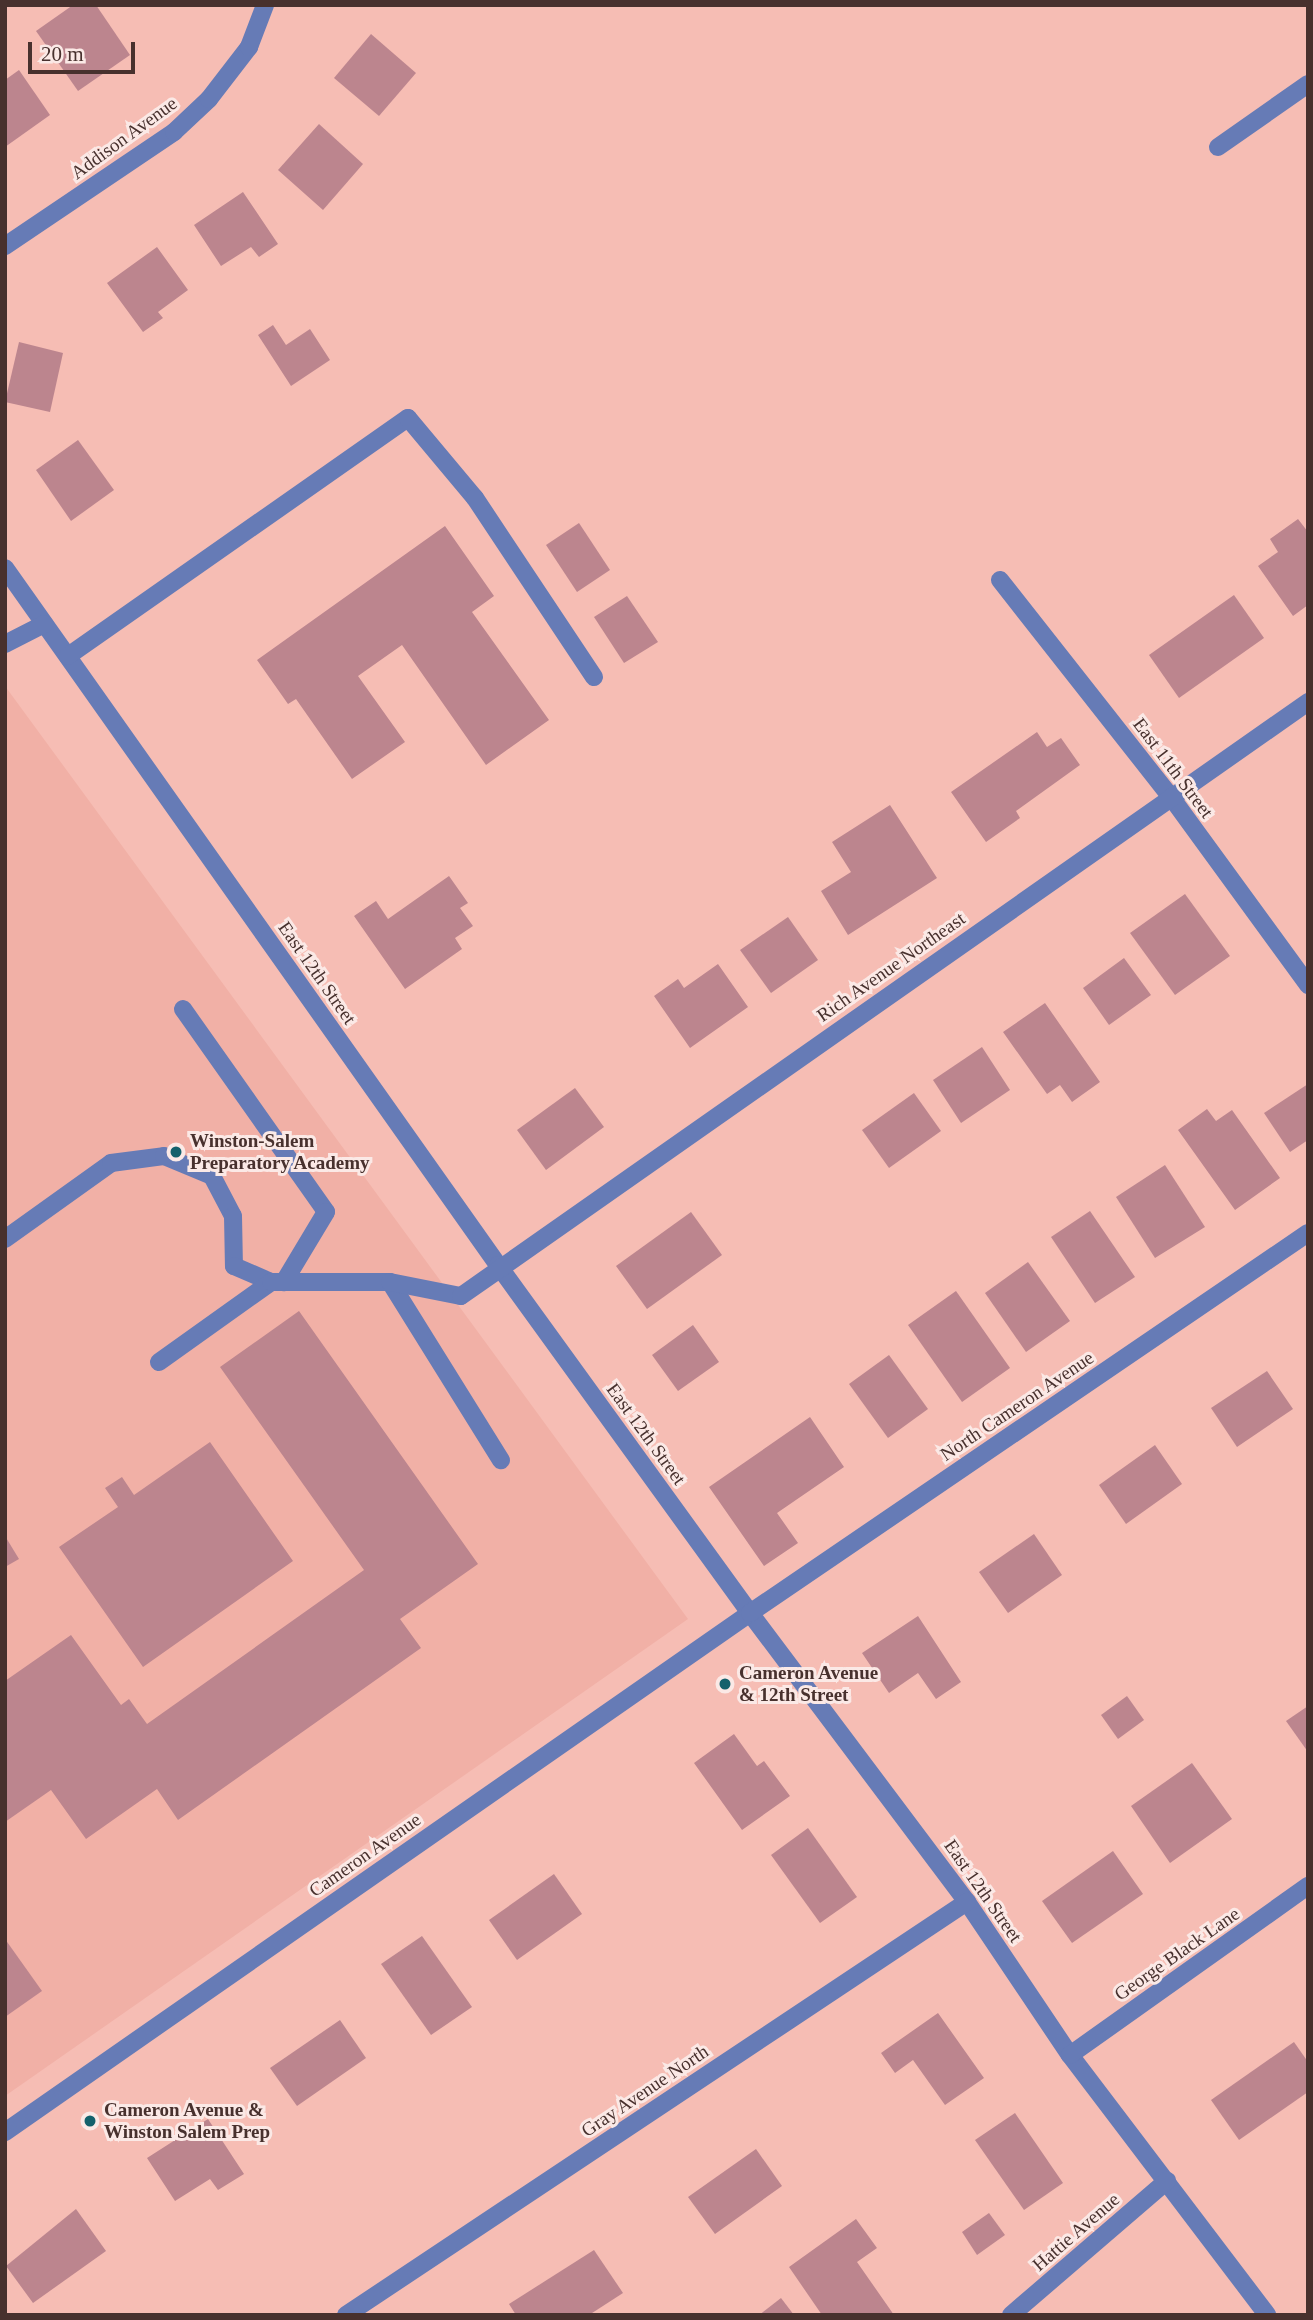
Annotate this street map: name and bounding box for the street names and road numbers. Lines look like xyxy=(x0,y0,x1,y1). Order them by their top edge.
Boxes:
street label: Addison Avenue xyxy=(66,92,182,184)
street label: East 11th Street xyxy=(1128,713,1218,823)
street label: Rich Avenue Northeast xyxy=(812,907,970,1027)
street label: East 12th Street xyxy=(273,917,361,1029)
street label: North Cameron Avenue xyxy=(936,1346,1098,1466)
street label: East 12th Street xyxy=(601,1379,691,1489)
street label: Cameron Avenue xyxy=(304,1808,426,1902)
street label: East 12th Street xyxy=(939,1835,1027,1947)
street label: George Black Lane xyxy=(1110,1902,1244,2006)
street label: Gray Avenue North xyxy=(577,2040,713,2142)
street label: Hattie Avenue xyxy=(1027,2188,1125,2276)

